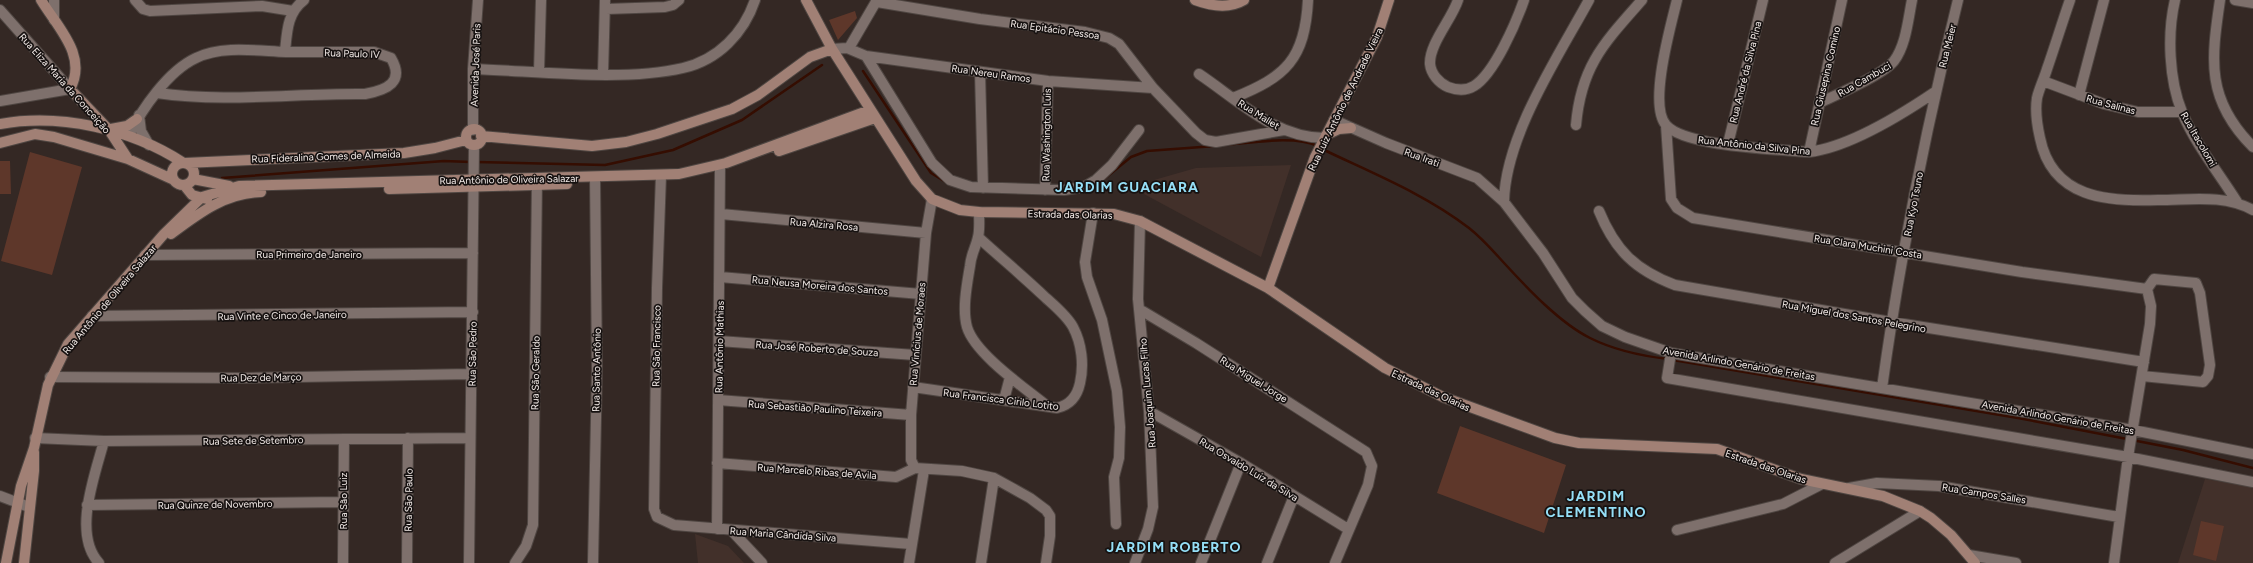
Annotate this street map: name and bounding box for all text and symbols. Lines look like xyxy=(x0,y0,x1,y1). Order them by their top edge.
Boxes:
street label: Rua Epitácio Pessoa xyxy=(1010,17,1100,42)
street label: Rua André da Silva Pina xyxy=(1727,20,1764,124)
street label: Rua Meier xyxy=(1936,22,1959,69)
street label: Avenida José Paris xyxy=(468,23,483,107)
street label: Rua Luiz Antônio de Andrade Vieira xyxy=(1305,25,1386,173)
street label: Rua Giusepina Comino xyxy=(1808,25,1843,127)
street label: Rua Eliza Maria da Conceição xyxy=(16,30,113,136)
street label: Rua Paulo IV xyxy=(324,46,380,61)
street label: Rua Cambuci xyxy=(1835,59,1893,100)
street label: Rua Nereu Ramos xyxy=(950,62,1032,86)
street label: Rua Washington Luis xyxy=(1039,88,1054,182)
street label: Rua Salinas xyxy=(2085,92,2137,117)
street label: Rua Mallet xyxy=(1236,97,1282,132)
street label: Rua Itacolomi xyxy=(2178,110,2219,169)
street label: Rua Antônio da Silva Pina xyxy=(1697,133,1811,158)
street label: Rua Irati xyxy=(1402,145,1441,170)
street label: Rua Fideralina Gomes de Almeida xyxy=(251,147,401,166)
street label: Rua Kyo Tsuno xyxy=(1901,171,1926,237)
street label: Rua Antônio de Oliveira Salazar xyxy=(439,172,579,187)
district label: JARDIM GUACIARA xyxy=(1055,179,1199,196)
street label: Estrada das Olarias xyxy=(1027,207,1113,222)
street label: Rua Alzira Rosa xyxy=(789,215,859,234)
street label: Rua Clara Muchini Costa xyxy=(1813,232,1923,261)
street label: Rua Antônio de Oliveira Salazar xyxy=(60,241,160,357)
street label: Rua Primeiro de Janeiro xyxy=(256,248,362,261)
street label: Rua Neusa Moreira dos Santos xyxy=(751,273,889,298)
street label: Rua Vinícius de Moraes xyxy=(907,282,929,386)
street label: Rua Miguel dos Santos Pelegrino xyxy=(1781,297,1927,336)
street label: Rua Antônio Mathias xyxy=(712,300,727,393)
street label: Rua São Francisco xyxy=(649,305,664,387)
street label: Rua Vinte e Cinco de Janeiro xyxy=(217,308,347,323)
street label: Rua São Pedro xyxy=(465,321,480,387)
street label: Rua Santo Antônio xyxy=(589,328,604,412)
street label: Rua São Geraldo xyxy=(528,336,543,410)
street label: Rua Joaquim Lucas Filho xyxy=(1136,337,1159,448)
street label: Rua José Roberto de Souza xyxy=(755,338,879,359)
street label: Avenida Arlindo Genário de Freitas xyxy=(1662,344,1816,383)
street label: Rua Miguel Jorge xyxy=(1217,353,1290,406)
street label: Estrada das Olarias xyxy=(1390,367,1472,414)
street label: Rua Dez de Março xyxy=(220,370,302,385)
street label: Rua Francisca Cirilo Lotito xyxy=(942,386,1060,413)
street label: Rua Sebastião Paulino Teixeira xyxy=(747,397,882,420)
street label: Avenida Arlindo Genário de Freitas xyxy=(1981,398,2135,437)
street label: Rua Sete de Setembro xyxy=(202,433,304,448)
street label: Rua Osvaldo Luiz da Silva xyxy=(1197,435,1301,504)
street label: Estrada das Olarias xyxy=(1724,447,1808,487)
street label: Rua Marcelo Ribas de Avila xyxy=(757,461,877,482)
street label: Rua São Paulo xyxy=(401,468,416,532)
street label: Rua São Luiz xyxy=(337,472,350,529)
street label: Rua Campos Salles xyxy=(1941,480,2027,507)
district label: JARDIM CLEMENTINO xyxy=(1545,488,1647,521)
street label: Rua Quinze de Novembro xyxy=(157,497,273,512)
street label: Rua Maria Cândida Silva xyxy=(729,524,837,545)
district label: JARDIM ROBERTO xyxy=(1107,539,1241,556)

